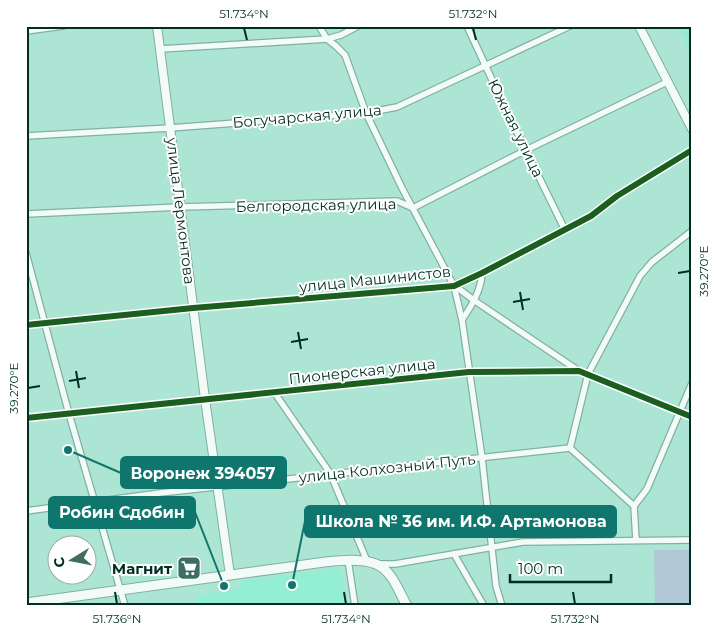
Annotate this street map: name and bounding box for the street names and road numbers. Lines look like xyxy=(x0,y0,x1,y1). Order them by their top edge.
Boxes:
street label: Южная улица xyxy=(484,76,548,180)
street label: Богучарская улица xyxy=(232,100,382,132)
street label: улица Лермонтова xyxy=(162,136,199,285)
street label: Белгородская улица xyxy=(235,194,397,216)
street label: улица Машинистов xyxy=(297,262,452,297)
street label: Пионерская улица xyxy=(288,354,436,388)
street label: улица Колхозный Путь xyxy=(297,449,476,487)

